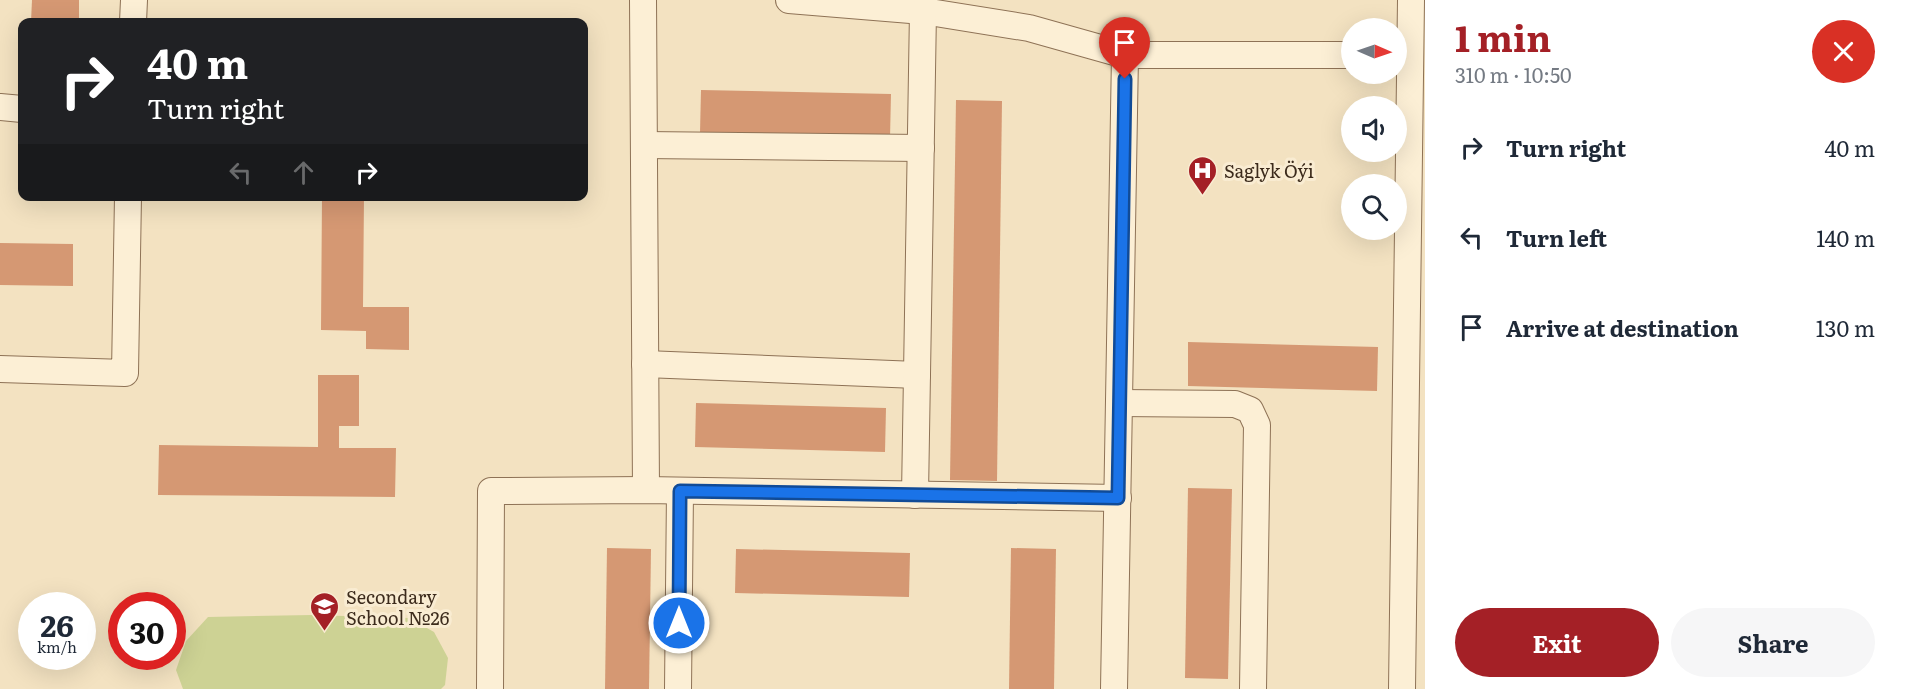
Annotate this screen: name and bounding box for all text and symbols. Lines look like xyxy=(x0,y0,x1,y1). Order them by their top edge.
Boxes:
text: 1 min xyxy=(1455,10,1551,63)
pin xyxy=(1099,17,1150,79)
north arrow xyxy=(1341,18,1407,84)
map controls xyxy=(1341,18,1407,240)
button: close xyxy=(1812,20,1875,83)
icon: arrive xyxy=(1108,26,1141,59)
text: 40 m xyxy=(147,30,248,92)
icon: right xyxy=(48,42,126,120)
text: 310 m · 10:50 xyxy=(1455,59,1572,89)
text: Turn right xyxy=(147,87,284,127)
button: sound xyxy=(1341,96,1407,162)
icon: right xyxy=(1455,131,1488,164)
text: Turn right xyxy=(1506,131,1626,164)
text: 40 m xyxy=(1824,131,1875,164)
hospital icon: Saglyk Öýi xyxy=(1187,154,1219,196)
icon: left xyxy=(224,156,257,189)
icon: ahead xyxy=(287,156,320,189)
icon: right xyxy=(350,156,383,189)
place label: Saglyk Öýi xyxy=(1224,157,1314,184)
button: search xyxy=(1341,174,1407,240)
icon: left xyxy=(1455,221,1488,254)
text: Turn left xyxy=(1506,221,1607,254)
text: 140 m xyxy=(1816,221,1875,254)
icon: arrive xyxy=(1455,311,1488,344)
text: Arrive at destination xyxy=(1506,311,1739,344)
text: 130 m xyxy=(1816,311,1875,344)
place label: Secondary School №26 xyxy=(346,583,450,631)
school or university icon: Secondary School №26 xyxy=(309,590,341,632)
position arrow xyxy=(647,591,711,655)
speed limit sign: 30 xyxy=(108,592,186,670)
text: 26 xyxy=(40,602,74,646)
button: Exit xyxy=(1455,608,1659,677)
button: Share xyxy=(1671,608,1875,677)
text: km/h xyxy=(37,635,77,658)

